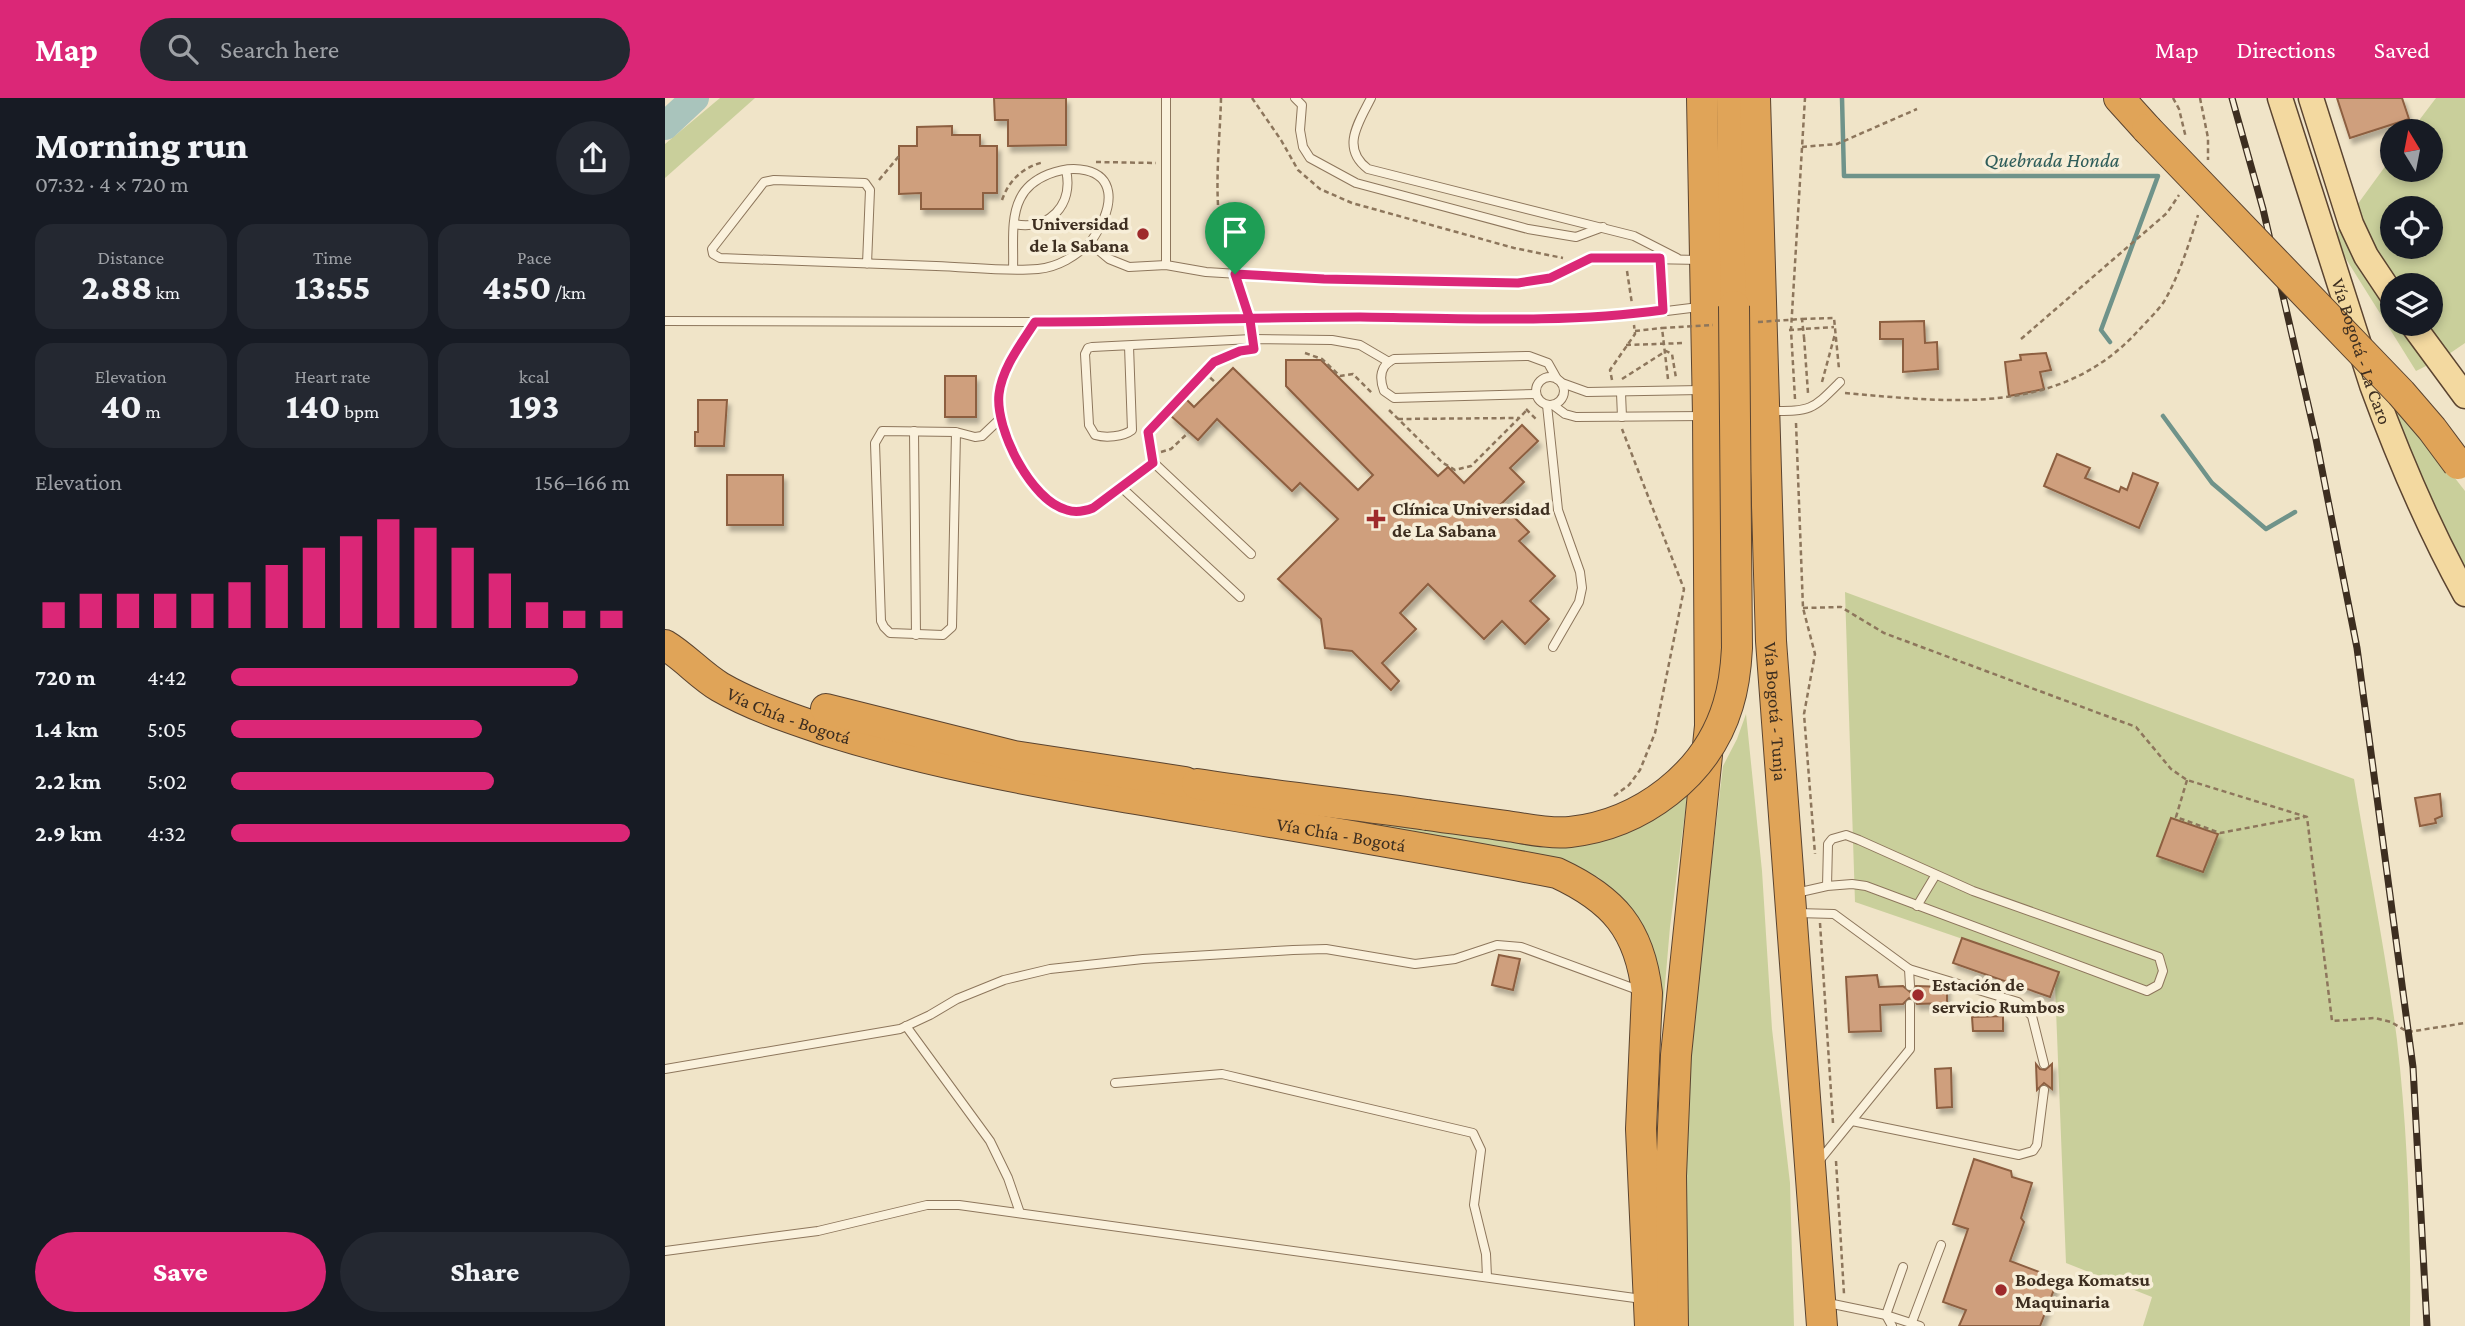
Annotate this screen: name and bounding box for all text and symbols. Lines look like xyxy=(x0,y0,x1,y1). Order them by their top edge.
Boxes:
search box xyxy=(140,18,630,81)
icon: search xyxy=(164,30,202,68)
text: Map xyxy=(35,31,98,68)
text: Search here xyxy=(220,35,339,64)
text: Map xyxy=(2155,36,2199,63)
text: Directions xyxy=(2237,36,2336,63)
text: Saved xyxy=(2374,36,2430,63)
north arrow xyxy=(2380,119,2443,182)
map controls xyxy=(2380,119,2443,336)
button: share xyxy=(556,121,630,195)
text: Morning run xyxy=(35,124,248,166)
water label: Quebrada Honda xyxy=(1984,148,2120,172)
text: 07:32 · 4 × 720 m xyxy=(35,171,189,197)
button: locate xyxy=(2380,196,2443,259)
pin xyxy=(1205,202,1265,274)
place label: Universidad de la Sabana xyxy=(1029,213,1130,256)
icon: arrive xyxy=(1216,213,1254,251)
marker: Universidad de la Sabana xyxy=(1135,226,1151,242)
text: Distance xyxy=(98,247,164,268)
text: Time xyxy=(313,247,352,268)
text: Pace xyxy=(517,247,551,268)
text: 2.88 xyxy=(82,268,152,307)
text: 13:55 xyxy=(295,268,370,307)
text: 4:50 xyxy=(482,268,551,307)
button: layers xyxy=(2380,273,2443,336)
street label: Vía Bogotá - La Caro xyxy=(2328,275,2396,427)
text: km xyxy=(152,282,180,303)
text: /km xyxy=(551,282,586,303)
text: Elevation xyxy=(95,366,167,387)
text: Heart rate xyxy=(295,366,370,387)
text: kcal xyxy=(519,366,549,387)
text: 40 xyxy=(101,387,142,426)
text: 140 xyxy=(286,387,341,426)
text: 193 xyxy=(509,387,559,426)
text: m xyxy=(142,401,161,422)
text: bpm xyxy=(341,401,379,422)
text: Elevation xyxy=(35,469,122,495)
text: 156–166 m xyxy=(535,469,630,495)
place label: Clínica Universidad de La Sabana xyxy=(1392,498,1551,541)
marker: Clínica Universidad de La Sabana xyxy=(1366,509,1386,529)
street label: Vía Bogotá - Tunja xyxy=(1761,641,1792,782)
text: 720 m xyxy=(35,664,96,690)
text: 4:42 xyxy=(147,664,187,690)
street label: Vía Chía - Bogotá xyxy=(723,682,853,748)
text: 1.4 km xyxy=(35,716,98,742)
text: 5:05 xyxy=(147,716,187,742)
text: 2.2 km xyxy=(35,768,101,794)
text: 5:02 xyxy=(147,768,187,794)
street label: Vía Chía - Bogotá xyxy=(1275,813,1408,856)
text: 2.9 km xyxy=(35,820,102,846)
text: 4:32 xyxy=(147,820,186,846)
place label: Estación de servicio Rumbos xyxy=(1932,974,2065,1017)
marker: Estación de servicio Rumbos xyxy=(1910,987,1926,1003)
button: Save xyxy=(35,1232,326,1312)
button: Share xyxy=(340,1232,630,1312)
place label: Bodega Komatsu Maquinaria xyxy=(2015,1269,2150,1312)
marker: Bodega Komatsu Maquinaria xyxy=(1993,1282,2009,1298)

